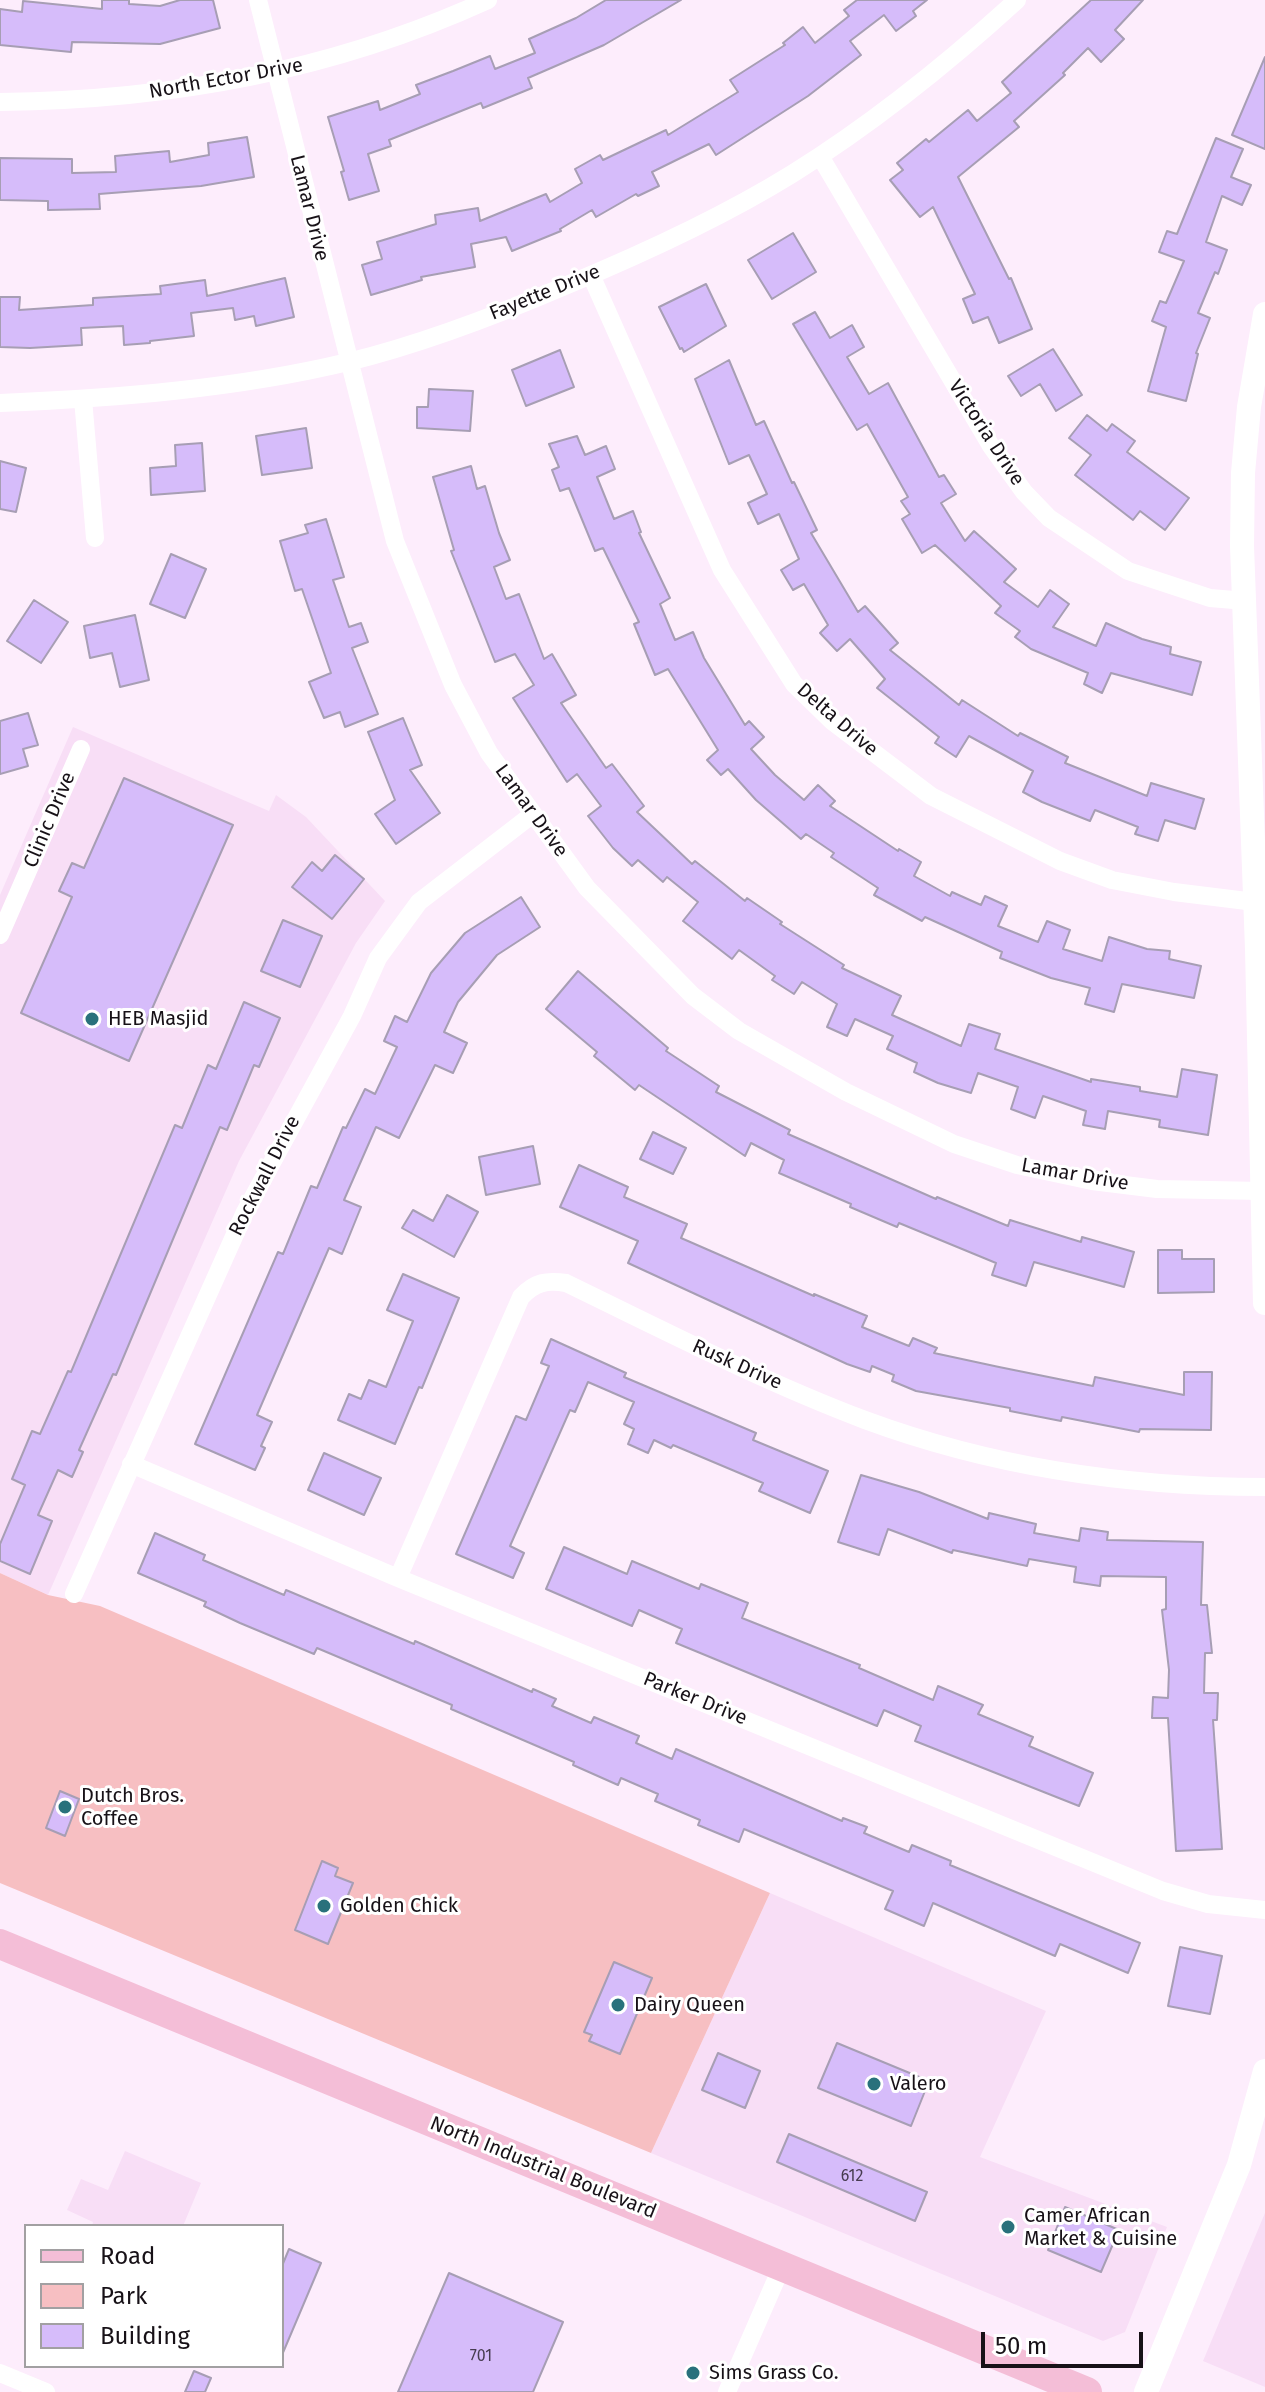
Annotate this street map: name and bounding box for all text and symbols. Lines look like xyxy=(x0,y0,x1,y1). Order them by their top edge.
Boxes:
street label: North Ector Drive xyxy=(147,54,305,104)
street label: Lamar Drive xyxy=(284,152,334,264)
street label: Fayette Drive xyxy=(486,260,604,326)
street label: Victoria Drive xyxy=(943,376,1029,490)
street label: Delta Drive xyxy=(791,678,883,762)
street label: Lamar Drive xyxy=(489,760,573,862)
street label: Clinic Drive xyxy=(19,769,81,871)
place label: HEB Masjid xyxy=(108,1007,209,1031)
marker: HEB Masjid xyxy=(83,1010,101,1028)
street label: Rockwall Drive xyxy=(224,1112,306,1240)
street label: Lamar Drive xyxy=(1019,1154,1131,1196)
street label: Rusk Drive xyxy=(688,1335,786,1395)
street label: Parker Drive xyxy=(640,1667,750,1731)
place label: Dutch Bros. Coffee xyxy=(81,1784,184,1831)
marker: Dutch Bros. Coffee xyxy=(56,1798,74,1816)
place label: Golden Chick xyxy=(340,1894,458,1918)
marker: Golden Chick xyxy=(315,1897,333,1915)
place label: Dairy Queen xyxy=(634,1993,745,2017)
marker: Dairy Queen xyxy=(609,1996,627,2014)
place label: Valero xyxy=(890,2072,946,2096)
marker: Valero xyxy=(865,2075,883,2093)
street label: North Industrial Boulevard xyxy=(426,2112,660,2224)
house number: 612 xyxy=(841,2167,863,2187)
place label: Camer African Market & Cuisine xyxy=(1024,2204,1177,2251)
marker: Camer African Market & Cuisine xyxy=(999,2218,1017,2236)
legend xyxy=(24,2224,284,2368)
text: Road xyxy=(100,2242,155,2270)
text: Park xyxy=(100,2282,147,2310)
scale bar xyxy=(985,2316,1147,2366)
text: Building xyxy=(100,2322,190,2350)
text: 50 m xyxy=(995,2332,1047,2360)
house number: 701 xyxy=(470,2347,492,2367)
place label: Sims Grass Co. xyxy=(709,2361,838,2385)
marker: Sims Grass Co. xyxy=(684,2364,702,2382)

